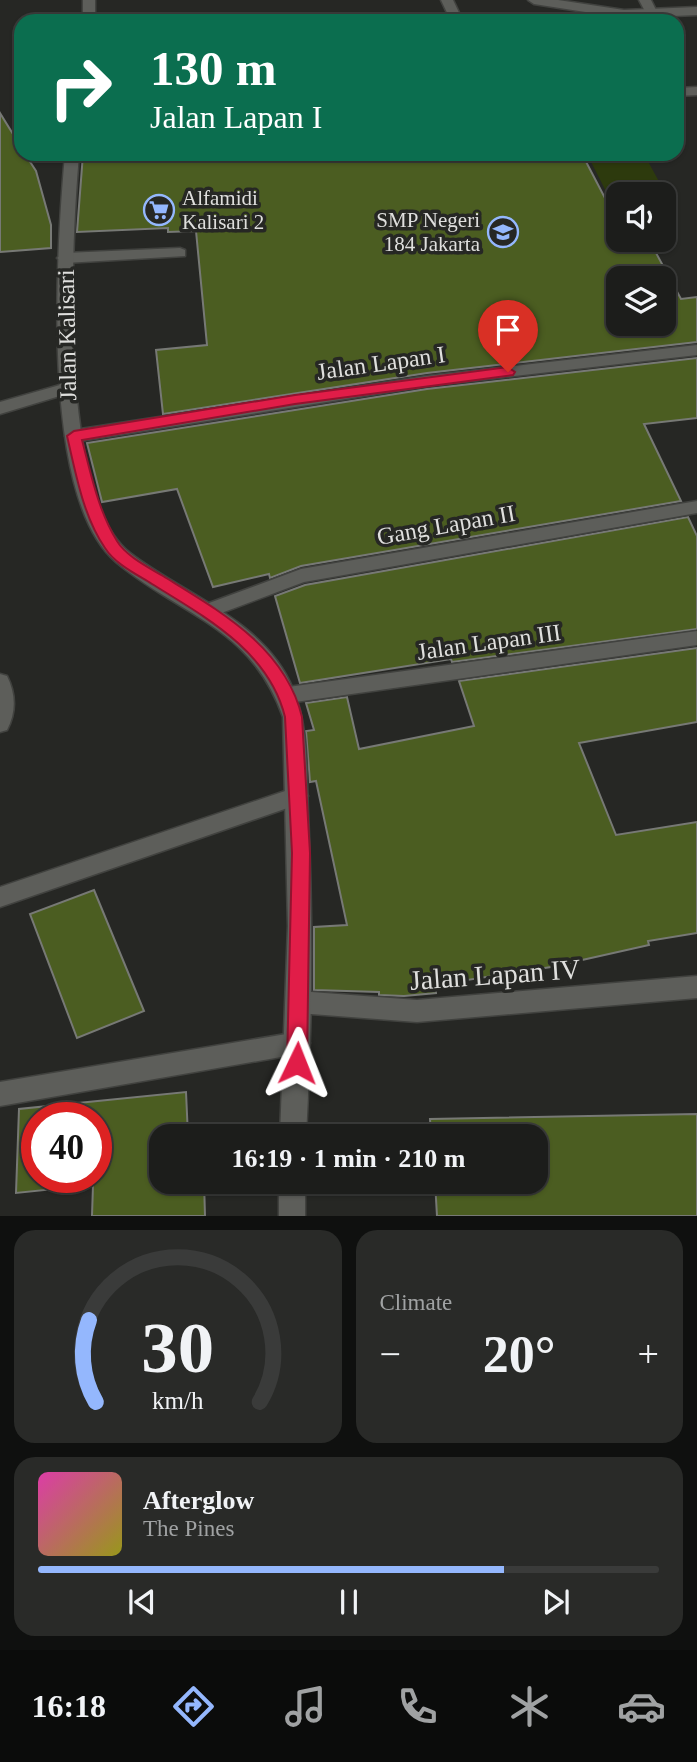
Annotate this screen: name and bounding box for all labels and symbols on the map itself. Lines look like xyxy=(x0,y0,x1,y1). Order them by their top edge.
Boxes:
place label: Alfamidi Kalisari 2 xyxy=(182,186,264,234)
supermarket icon: Alfamidi Kalisari 2 xyxy=(142,193,176,227)
place label: SMP Negeri 184 Jakarta xyxy=(376,208,481,256)
school or university icon: SMP Negeri 184 Jakarta xyxy=(486,215,520,249)
street label: Jalan Kalisari xyxy=(53,269,81,401)
pin xyxy=(478,300,538,372)
street label: Jalan Lapan I xyxy=(315,341,447,385)
street label: Gang Lapan II xyxy=(375,500,517,550)
street label: Jalan Lapan III xyxy=(415,619,563,665)
street label: Jalan Lapan IV xyxy=(409,953,581,996)
position arrow xyxy=(260,1026,334,1100)
speed limit sign: 40 xyxy=(21,1102,112,1193)

